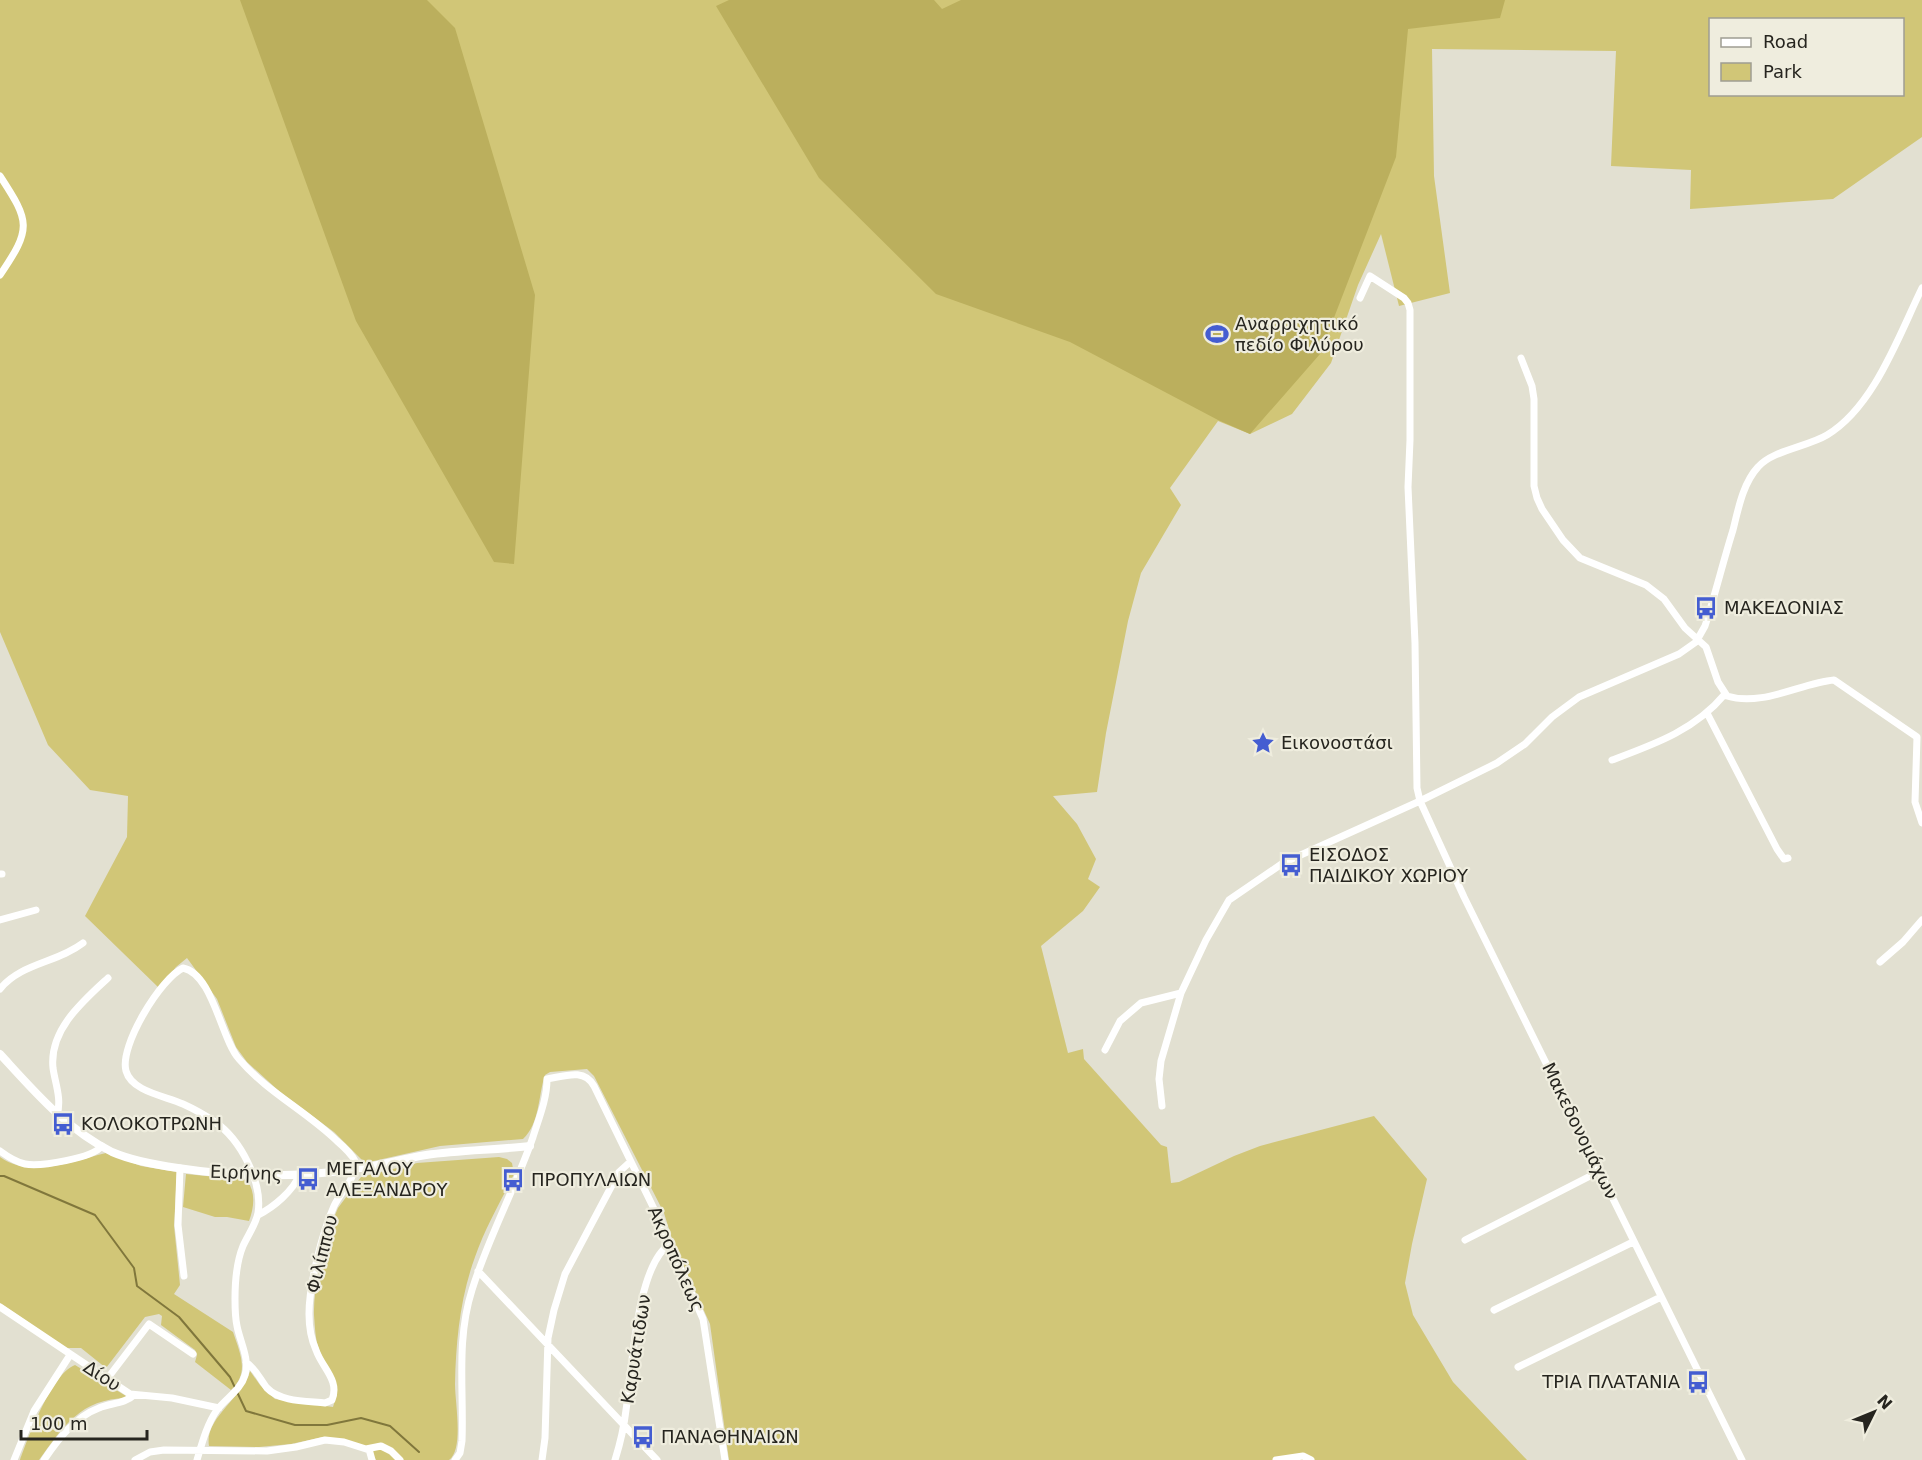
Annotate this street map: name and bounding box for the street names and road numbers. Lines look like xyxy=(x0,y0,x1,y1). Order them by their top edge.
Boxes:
street label: Μακεδονομάχων xyxy=(1538,1059,1623,1203)
street label: Ειρήνης xyxy=(210,1161,283,1184)
street label: Ακροπόλεως xyxy=(644,1203,709,1315)
street label: Φιλίππου xyxy=(302,1212,341,1295)
street label: Καρυάτιδων xyxy=(616,1293,655,1405)
street label: Δίου xyxy=(80,1356,125,1395)

